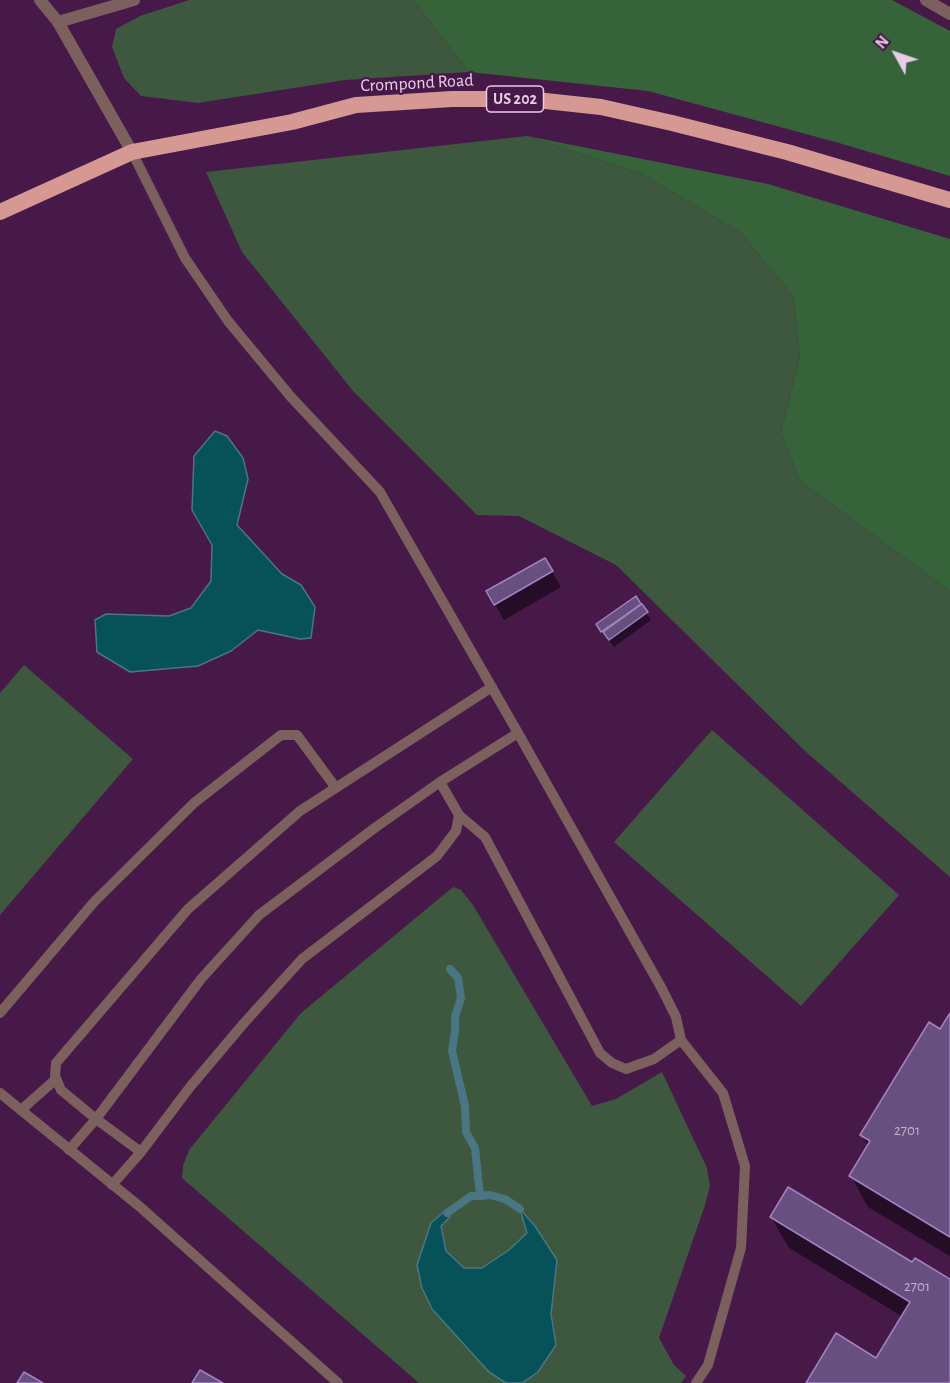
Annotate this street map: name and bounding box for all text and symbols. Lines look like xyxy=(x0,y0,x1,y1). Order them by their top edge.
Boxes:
north arrow xyxy=(866,24,926,84)
text: N xyxy=(873,33,892,52)
street label: Crompond Road xyxy=(360,69,474,97)
road number: US 202 xyxy=(486,86,544,112)
house number: 2701 xyxy=(894,1121,920,1139)
house number: 2701 xyxy=(904,1277,930,1295)

